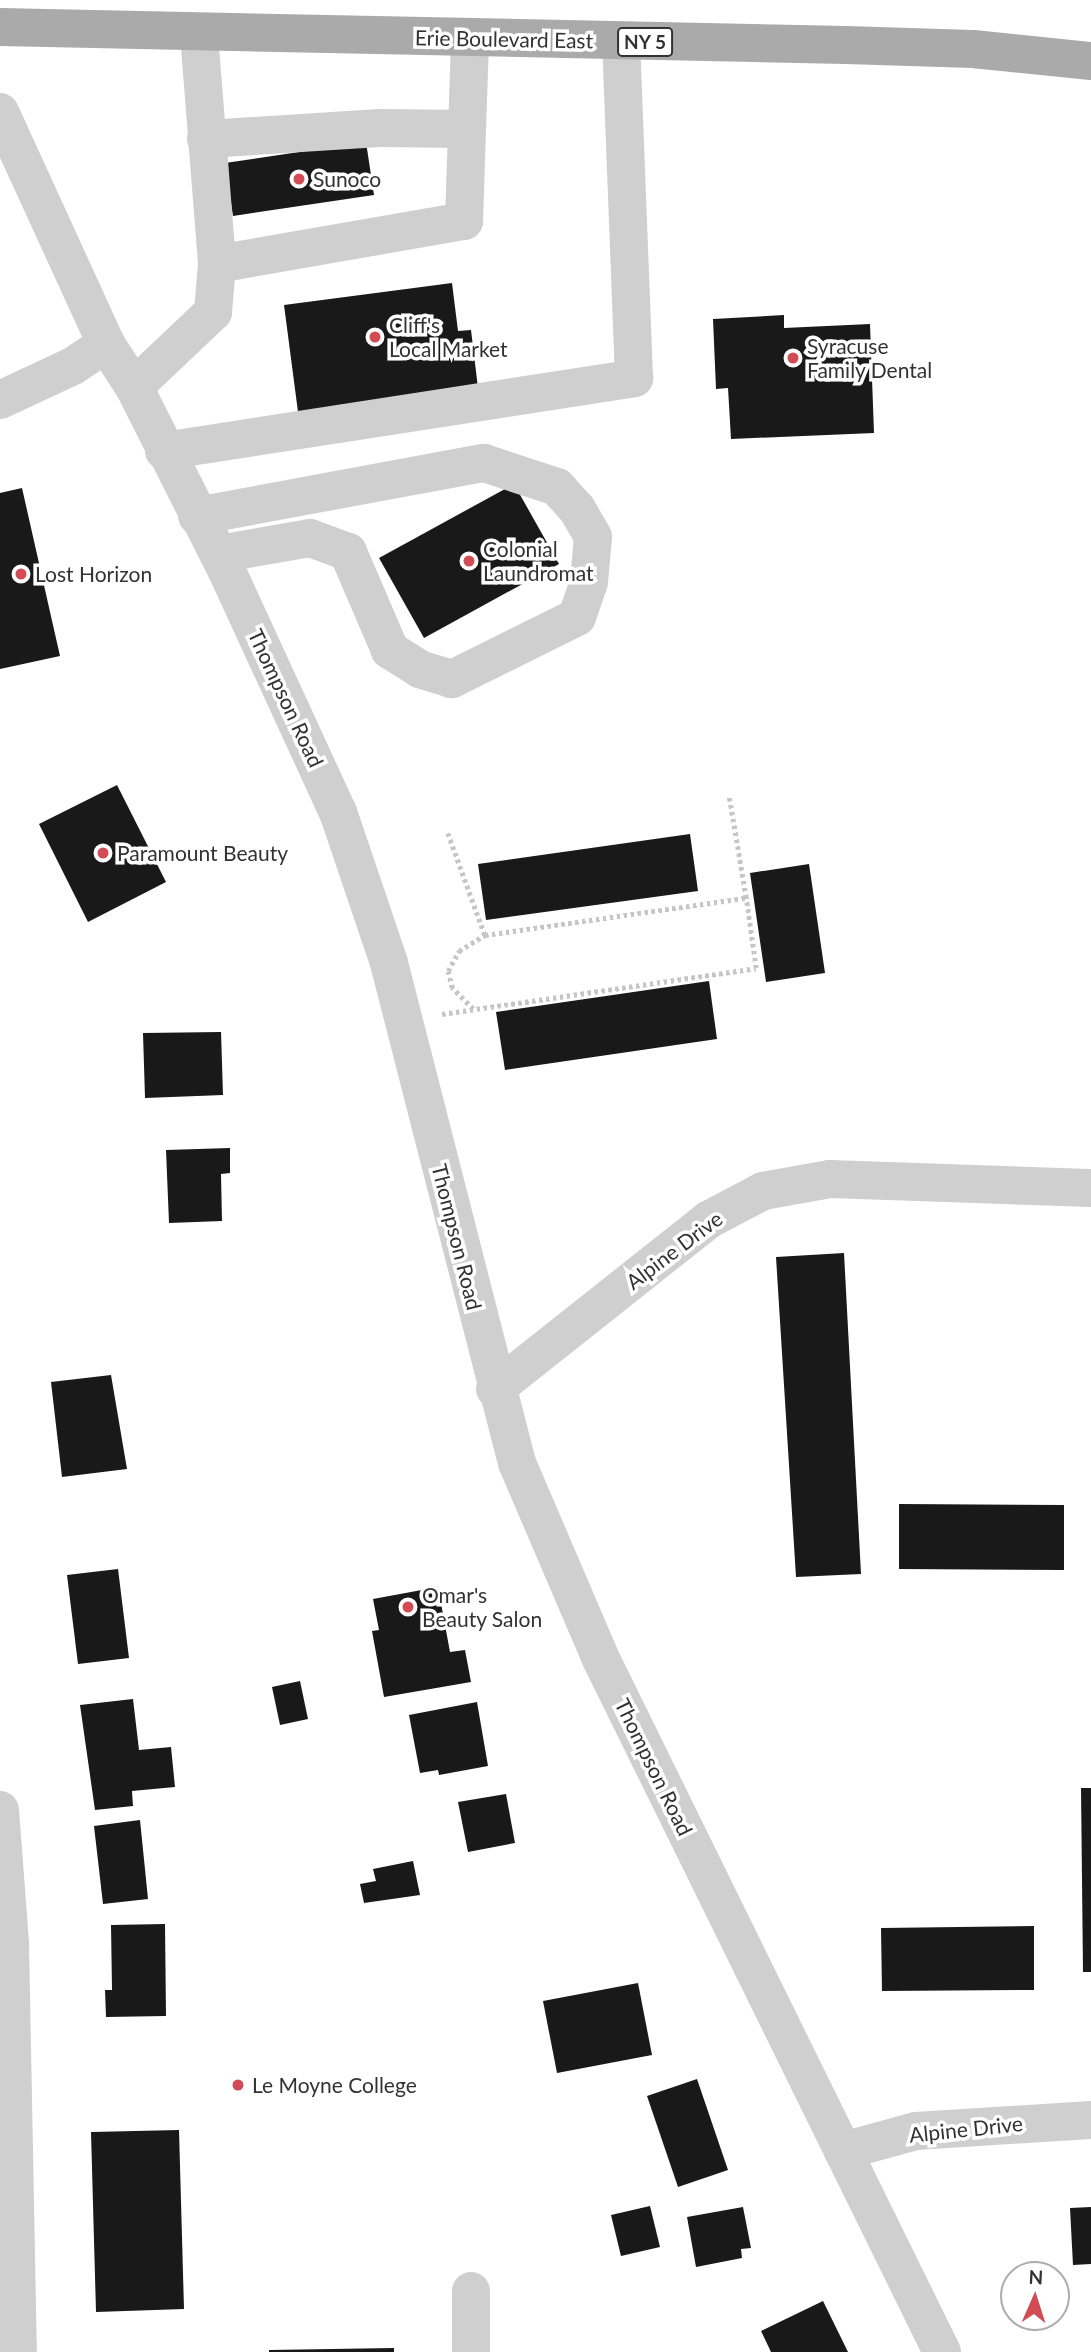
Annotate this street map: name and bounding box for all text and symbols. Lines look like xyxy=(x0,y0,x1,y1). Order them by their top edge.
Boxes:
street label: Erie Boulevard East xyxy=(415,25,593,53)
road number: NY 5 xyxy=(615,26,675,58)
place label: Sunoco xyxy=(313,166,381,192)
marker: Sunoco xyxy=(291,171,307,187)
place label: Cliff's Local Market xyxy=(389,312,508,362)
marker: Cliff's Local Market xyxy=(367,329,383,345)
place label: Syracuse Family Dental xyxy=(807,333,933,383)
marker: Syracuse Family Dental xyxy=(785,350,801,366)
place label: Colonial Laundromat xyxy=(483,536,594,586)
marker: Colonial Laundromat xyxy=(461,553,477,569)
place label: Lost Horizon xyxy=(35,561,152,587)
marker: Lost Horizon xyxy=(13,566,29,582)
street label: Thompson Road xyxy=(243,625,329,771)
place label: Paramount Beauty xyxy=(117,840,288,866)
marker: Paramount Beauty xyxy=(95,845,111,861)
street label: Thompson Road xyxy=(427,1161,487,1313)
street label: Alpine Drive xyxy=(621,1206,727,1294)
place label: Omar's Beauty Salon xyxy=(422,1582,543,1632)
marker: Omar's Beauty Salon xyxy=(400,1599,416,1615)
street label: Thompson Road xyxy=(610,1694,698,1840)
place label: Le Moyne College xyxy=(252,2072,417,2098)
marker: Le Moyne College xyxy=(230,2077,246,2093)
street label: Alpine Drive xyxy=(908,2111,1024,2147)
north arrow xyxy=(1000,2261,1070,2331)
text: N xyxy=(1028,2265,1044,2288)

